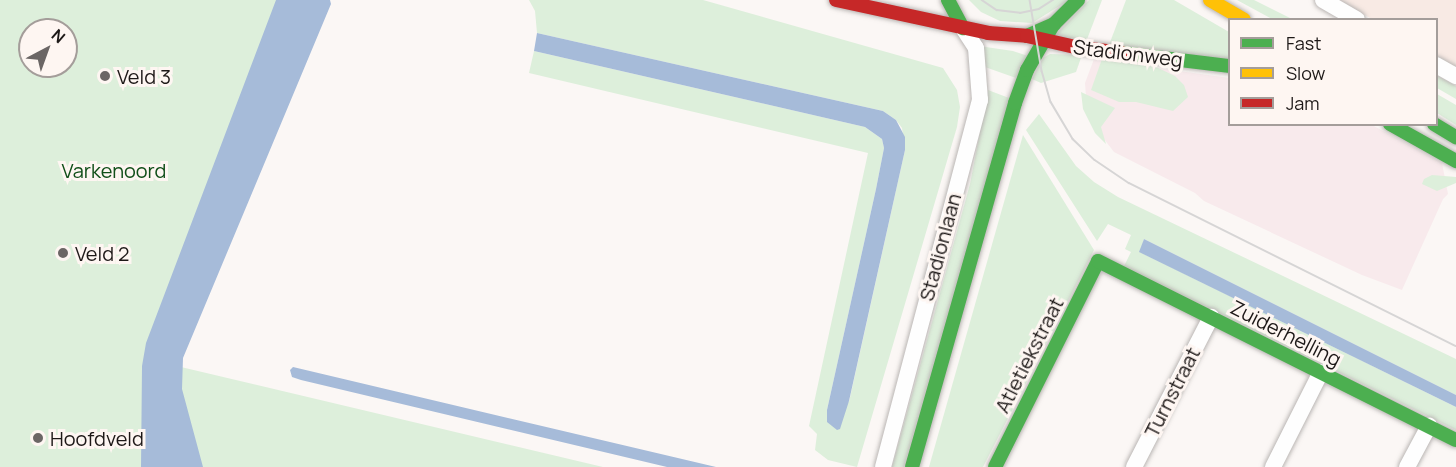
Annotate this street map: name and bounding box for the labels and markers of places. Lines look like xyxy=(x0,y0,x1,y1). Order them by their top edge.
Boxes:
place label: Veld 3 xyxy=(117,64,171,88)
marker: Veld 3 xyxy=(98,69,112,83)
place label: Veld 2 xyxy=(75,241,129,265)
marker: Veld 2 xyxy=(56,246,70,260)
place label: Hoofdveld xyxy=(50,426,144,450)
marker: Hoofdveld xyxy=(31,431,45,445)

